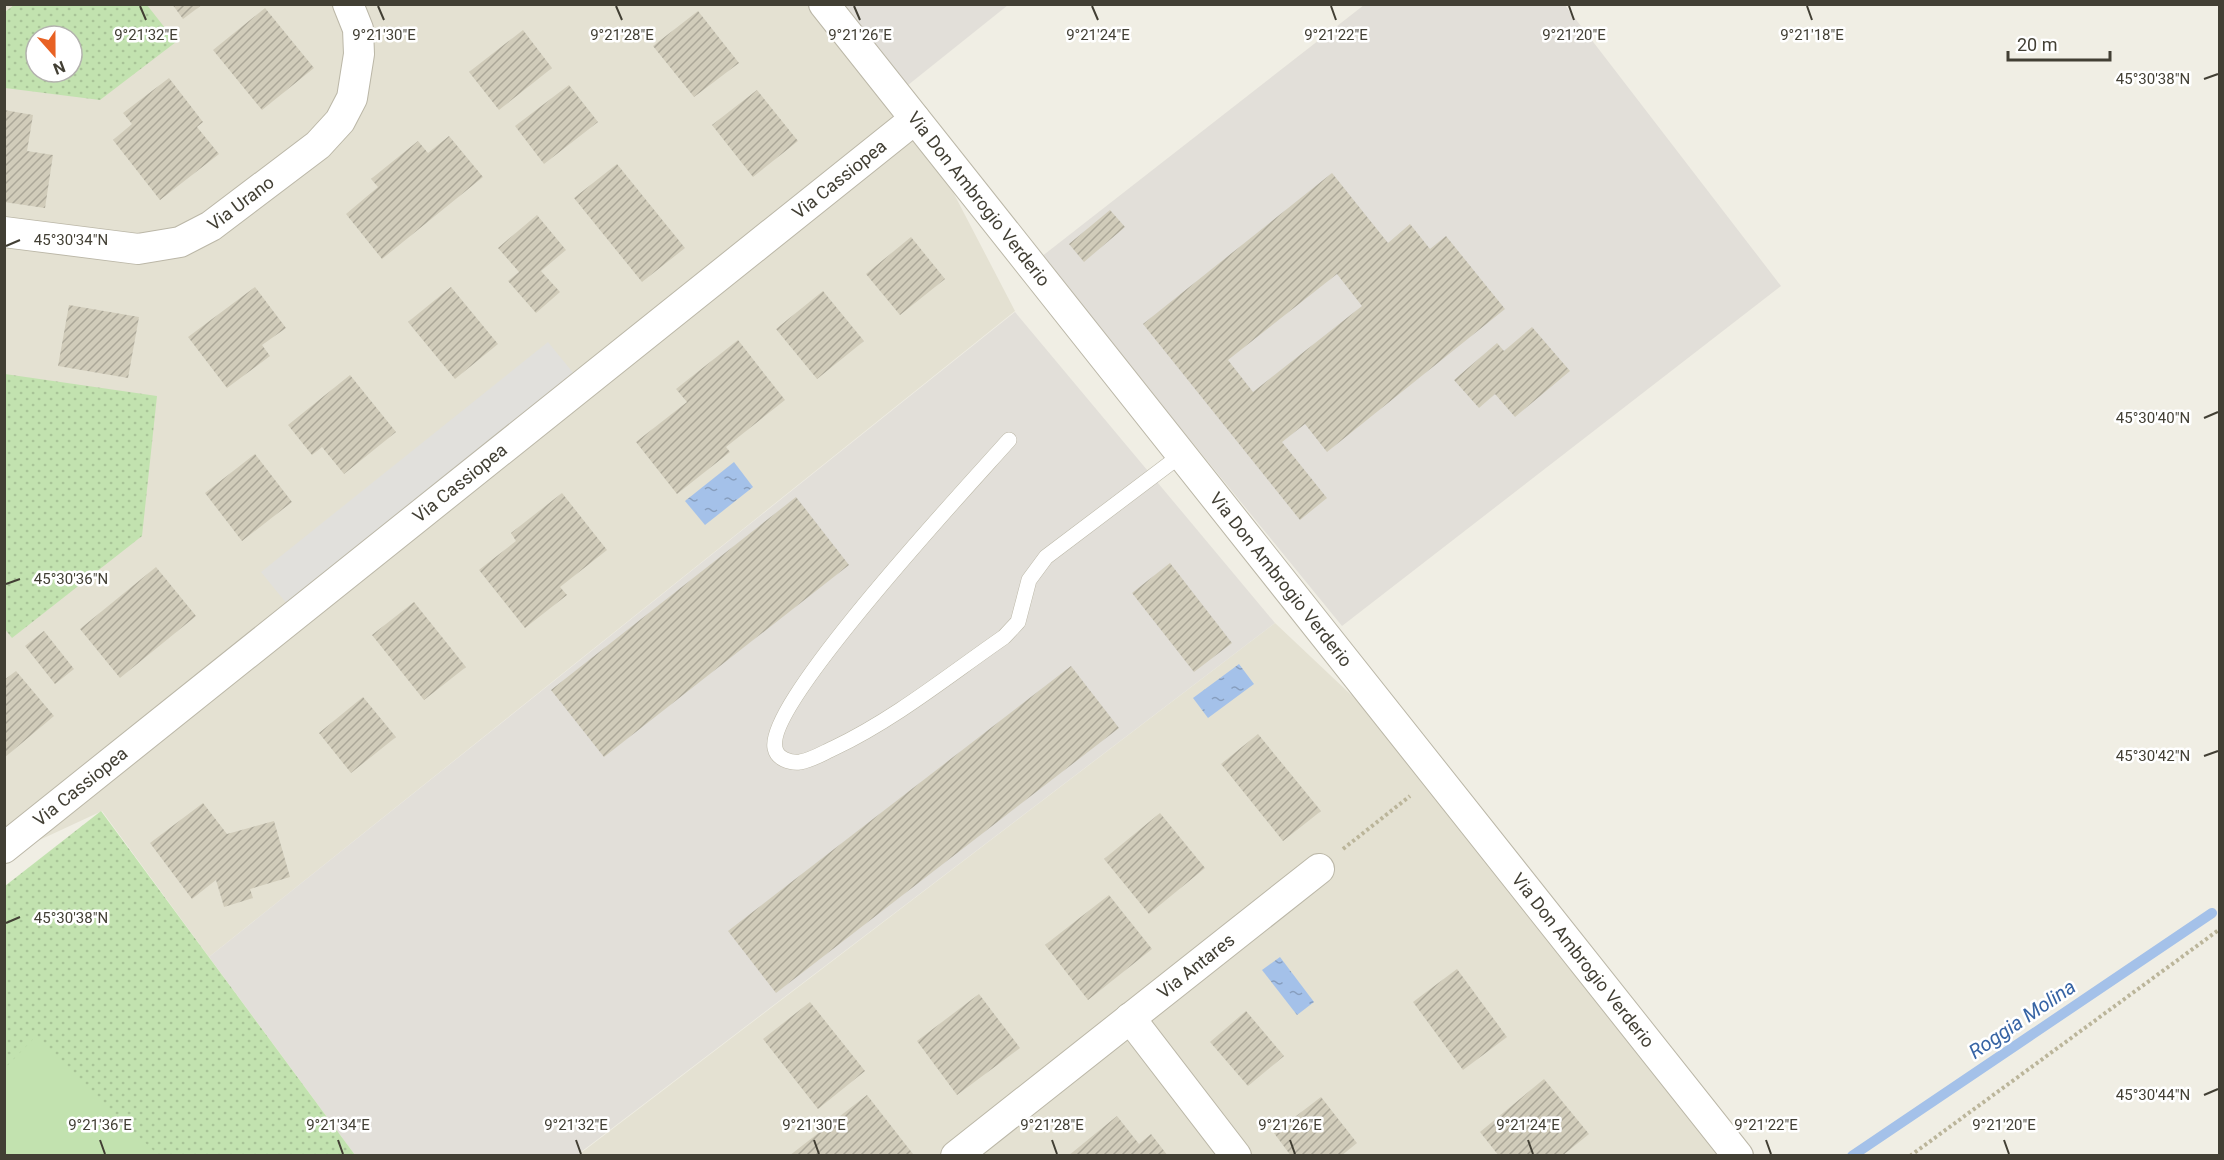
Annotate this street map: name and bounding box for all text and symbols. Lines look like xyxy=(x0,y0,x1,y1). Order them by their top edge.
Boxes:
north arrow xyxy=(24,24,84,84)
scale bar xyxy=(2008,24,2110,62)
text: 9°21'32"E xyxy=(114,26,178,44)
text: 9°21'30"E xyxy=(352,26,416,44)
text: 9°21'28"E xyxy=(590,26,654,44)
text: 9°21'26"E xyxy=(828,26,892,44)
text: 9°21'24"E xyxy=(1066,26,1130,44)
text: 9°21'22"E xyxy=(1304,26,1368,44)
text: 9°21'20"E xyxy=(1542,26,1606,44)
text: 9°21'18"E xyxy=(1780,26,1844,44)
text: 20 m xyxy=(2017,34,2057,55)
text: N xyxy=(51,57,68,78)
text: 45°30'38"N xyxy=(2116,70,2190,88)
street label: Via Don Ambrogio Verderio xyxy=(904,107,1055,290)
street label: Via Cassiopea xyxy=(788,135,890,223)
street label: Via Urano xyxy=(203,171,278,235)
text: 45°30'34"N xyxy=(34,231,108,249)
text: 45°30'40"N xyxy=(2116,409,2190,427)
street label: Via Cassiopea xyxy=(408,439,511,527)
street label: Via Don Ambrogio Verderio xyxy=(1206,488,1357,671)
text: 45°30'36"N xyxy=(34,570,108,588)
street label: Via Cassiopea xyxy=(29,742,131,830)
text: 45°30'42"N xyxy=(2116,747,2190,765)
street label: Via Don Ambrogio Verderio xyxy=(1508,869,1659,1052)
text: 45°30'38"N xyxy=(34,909,108,927)
street label: Via Antares xyxy=(1153,929,1238,1003)
water label: Roggia Molina xyxy=(1964,974,2080,1064)
text: 45°30'44"N xyxy=(2116,1086,2190,1104)
text: 9°21'36"E xyxy=(68,1116,132,1134)
text: 9°21'34"E xyxy=(306,1116,370,1134)
text: 9°21'32"E xyxy=(544,1116,608,1134)
text: 9°21'30"E xyxy=(782,1116,846,1134)
text: 9°21'28"E xyxy=(1020,1116,1084,1134)
text: 9°21'26"E xyxy=(1258,1116,1322,1134)
text: 9°21'24"E xyxy=(1496,1116,1560,1134)
text: 9°21'22"E xyxy=(1734,1116,1798,1134)
text: 9°21'20"E xyxy=(1972,1116,2036,1134)

